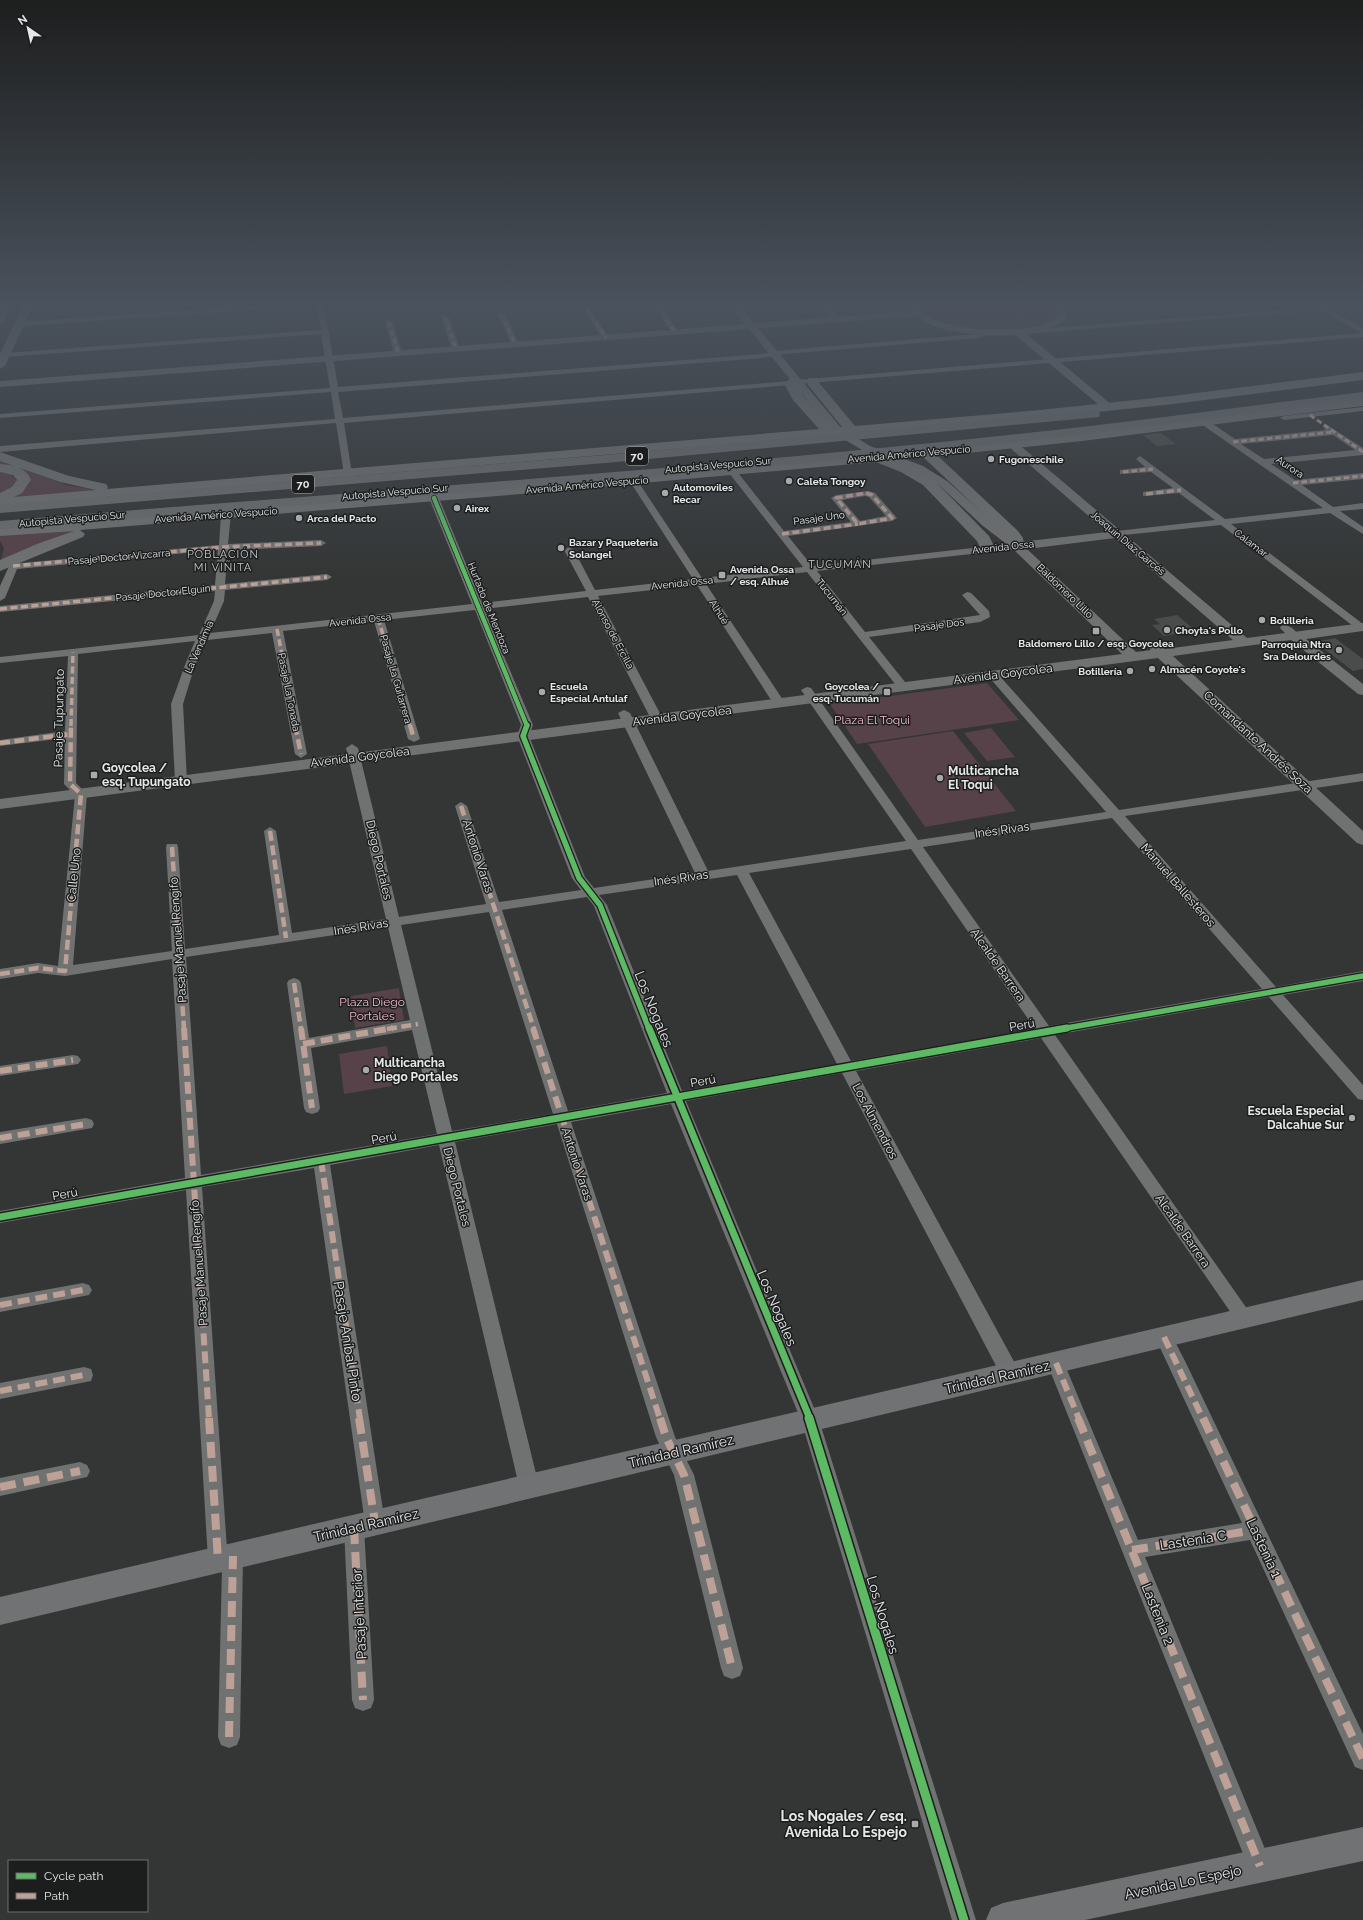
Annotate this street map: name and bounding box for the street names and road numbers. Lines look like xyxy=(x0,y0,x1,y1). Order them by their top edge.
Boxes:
street label: Avenida Américo Vespucio xyxy=(847,443,971,465)
road number: 70 xyxy=(626,447,648,465)
street label: Aurora xyxy=(1274,454,1306,480)
street label: Autopista Vespucio Sur xyxy=(664,455,772,475)
street label: Avenida Américo Vespucio xyxy=(525,474,649,496)
road number: 70 xyxy=(292,475,314,493)
street label: Autopista Vespucio Sur xyxy=(341,482,449,502)
street label: Avenida Américo Vespucio xyxy=(154,505,278,525)
street label: Autopista Vespucio Sur xyxy=(18,509,126,529)
street label: Pasaje Uno xyxy=(793,509,845,527)
street label: Joaquín Díaz Garcés xyxy=(1089,509,1167,577)
street label: Calamar xyxy=(1232,527,1270,559)
street label: Avenida Ossa xyxy=(971,538,1035,556)
street label: Pasaje Doctor Vizcarra xyxy=(67,547,171,567)
street label: Hurtado de Mendoza xyxy=(466,561,512,655)
street label: Baldomero Lillo xyxy=(1035,562,1095,620)
street label: Avenida Ossa xyxy=(650,574,714,592)
street label: Tucumán xyxy=(814,577,850,618)
street label: Pasaje Doctor Elguin xyxy=(115,583,211,603)
street label: Alonso de Ercilla xyxy=(590,597,636,671)
street label: Alhué xyxy=(707,598,731,626)
street label: Avenida Ossa xyxy=(328,611,392,629)
street label: Pasaje Dos xyxy=(913,616,965,634)
street label: La Vendimia xyxy=(182,619,216,675)
street label: Pasaje La Guitarrera xyxy=(378,633,414,725)
street label: Pasaje La Tonada xyxy=(276,652,302,732)
street label: Avenida Goycolea xyxy=(953,661,1053,687)
street label: Pasaje Tupungato xyxy=(51,669,67,767)
street label: Comandante Andrés Soza xyxy=(1201,688,1315,796)
street label: Avenida Goycolea xyxy=(632,703,732,729)
street label: Avenida Goycolea xyxy=(310,744,410,770)
street label: Antonio Varas xyxy=(460,818,496,895)
street label: Diego Portales xyxy=(363,819,395,901)
street label: Inés Rivas xyxy=(974,819,1030,841)
street label: Manuel Ballesteros xyxy=(1138,840,1218,930)
street label: Calle Uno xyxy=(64,847,84,903)
street label: Inés Rivas xyxy=(653,867,709,889)
street label: Pasaje Manuel Rengifo xyxy=(167,877,189,1003)
street label: Inés Rivas xyxy=(333,916,389,938)
street label: Alcalde Barrera xyxy=(968,926,1028,1004)
street label: Los Nogales xyxy=(631,969,677,1050)
street label: Perú xyxy=(1008,1016,1036,1034)
street label: Perú xyxy=(689,1072,717,1090)
street label: Los Almendros xyxy=(849,1081,901,1161)
street label: Antonio Varas xyxy=(559,1126,595,1203)
street label: Perú xyxy=(370,1129,398,1147)
street label: Diego Portales xyxy=(440,1146,474,1228)
street label: Perú xyxy=(51,1185,79,1203)
street label: Alcalde Barrera xyxy=(1153,1192,1213,1270)
street label: Pasaje Manuel Rengifo xyxy=(188,1200,210,1326)
street label: Los Nogales xyxy=(754,1268,800,1349)
street label: Pasaje Aníbal Pinto xyxy=(331,1280,365,1402)
street label: Trinidad Ramírez xyxy=(943,1357,1051,1397)
street label: Trinidad Ramírez xyxy=(627,1431,735,1471)
street label: Trinidad Ramírez xyxy=(312,1505,420,1545)
street label: Lastenia 1 xyxy=(1243,1516,1285,1580)
street label: Lastenia C xyxy=(1158,1527,1228,1553)
street label: Pasaje Interior xyxy=(349,1568,369,1660)
street label: Los Nogales xyxy=(864,1574,903,1656)
street label: Lastenia 2 xyxy=(1138,1581,1178,1647)
street label: Avenida Lo Espejo xyxy=(1123,1862,1243,1902)

